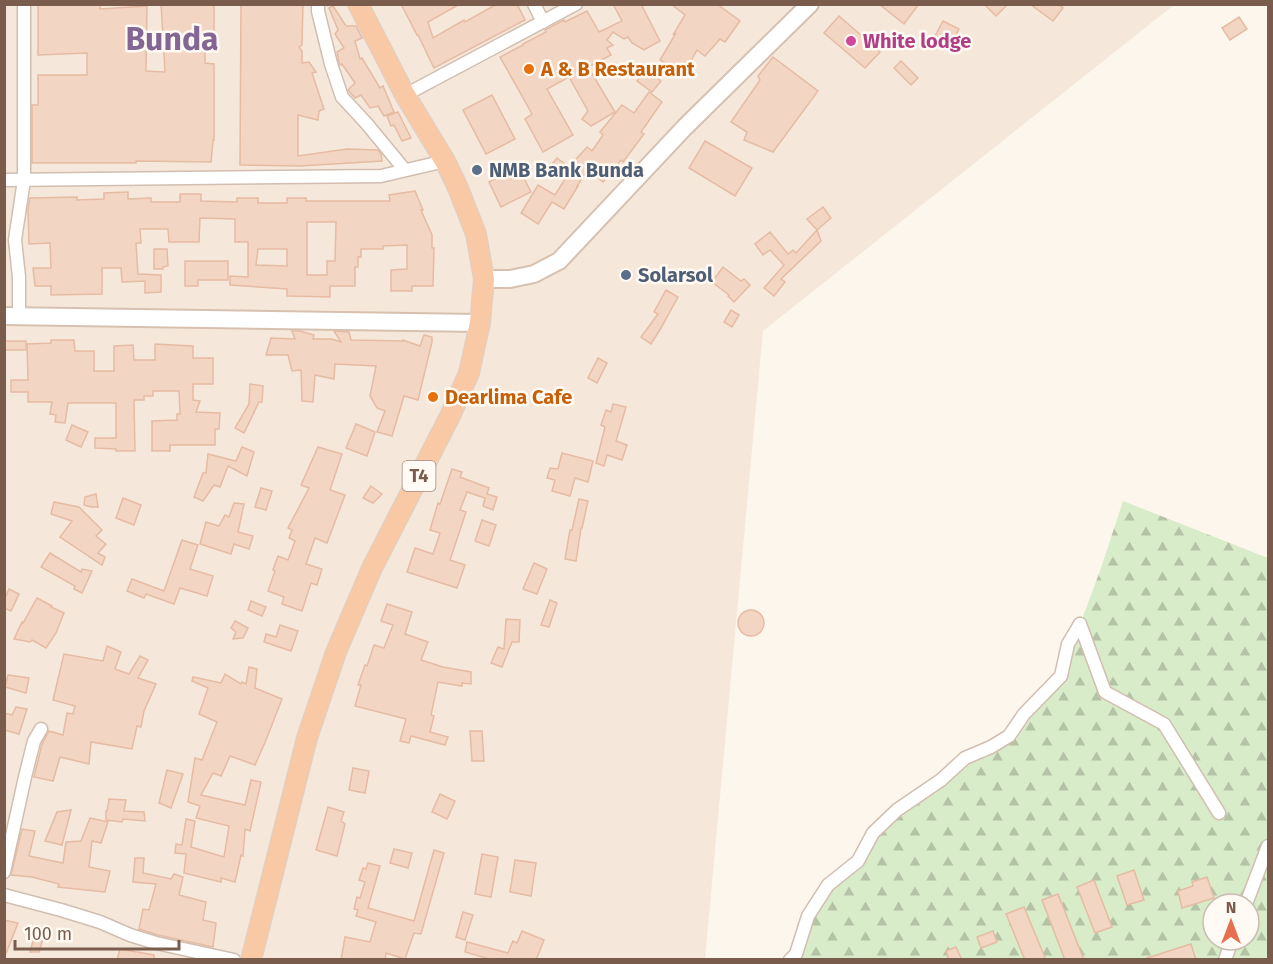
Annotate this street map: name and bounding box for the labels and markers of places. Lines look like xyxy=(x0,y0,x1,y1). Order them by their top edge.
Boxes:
place label: White lodge xyxy=(863,29,971,53)
marker: White lodge xyxy=(844,34,858,48)
place label: A & B Restaurant xyxy=(540,57,695,81)
marker: A & B Restaurant xyxy=(522,62,536,76)
place label: NMB Bank Bunda xyxy=(489,158,644,182)
marker: NMB Bank Bunda xyxy=(470,163,484,177)
place label: Solarsol xyxy=(638,263,713,287)
marker: Solarsol xyxy=(619,268,633,282)
place label: Dearlima Cafe xyxy=(445,385,572,409)
marker: Dearlima Cafe xyxy=(426,390,440,404)

